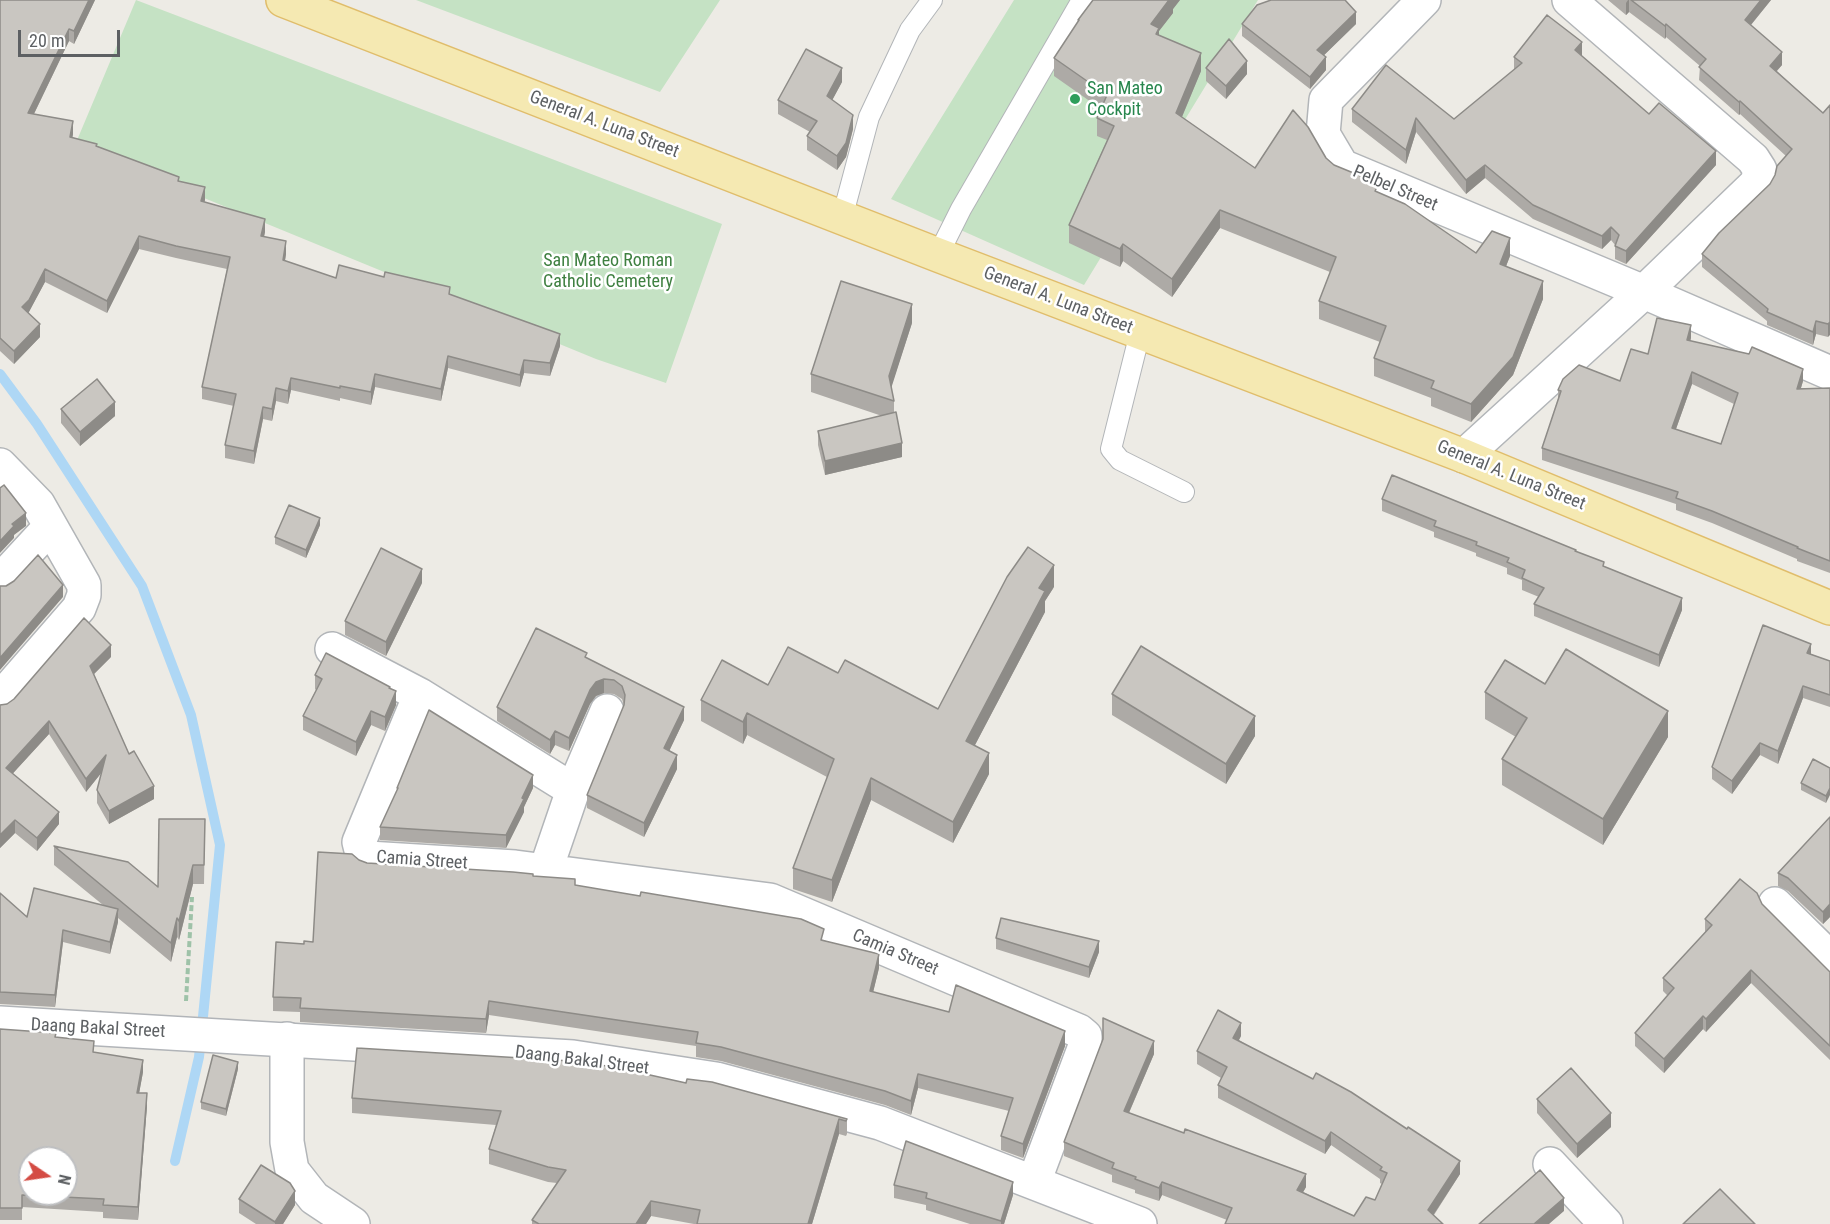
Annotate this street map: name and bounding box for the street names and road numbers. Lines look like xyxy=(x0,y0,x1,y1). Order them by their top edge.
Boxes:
street label: General A. Luna Street xyxy=(526,87,682,163)
street label: Pelbel Street xyxy=(1349,161,1441,217)
street label: General A. Luna Street xyxy=(980,263,1136,339)
street label: General A. Luna Street xyxy=(1434,436,1588,516)
street label: Camia Street xyxy=(376,847,468,875)
street label: Camia Street xyxy=(849,925,941,981)
street label: Daang Bakal Street xyxy=(30,1015,166,1043)
street label: Daang Bakal Street xyxy=(514,1042,650,1080)

